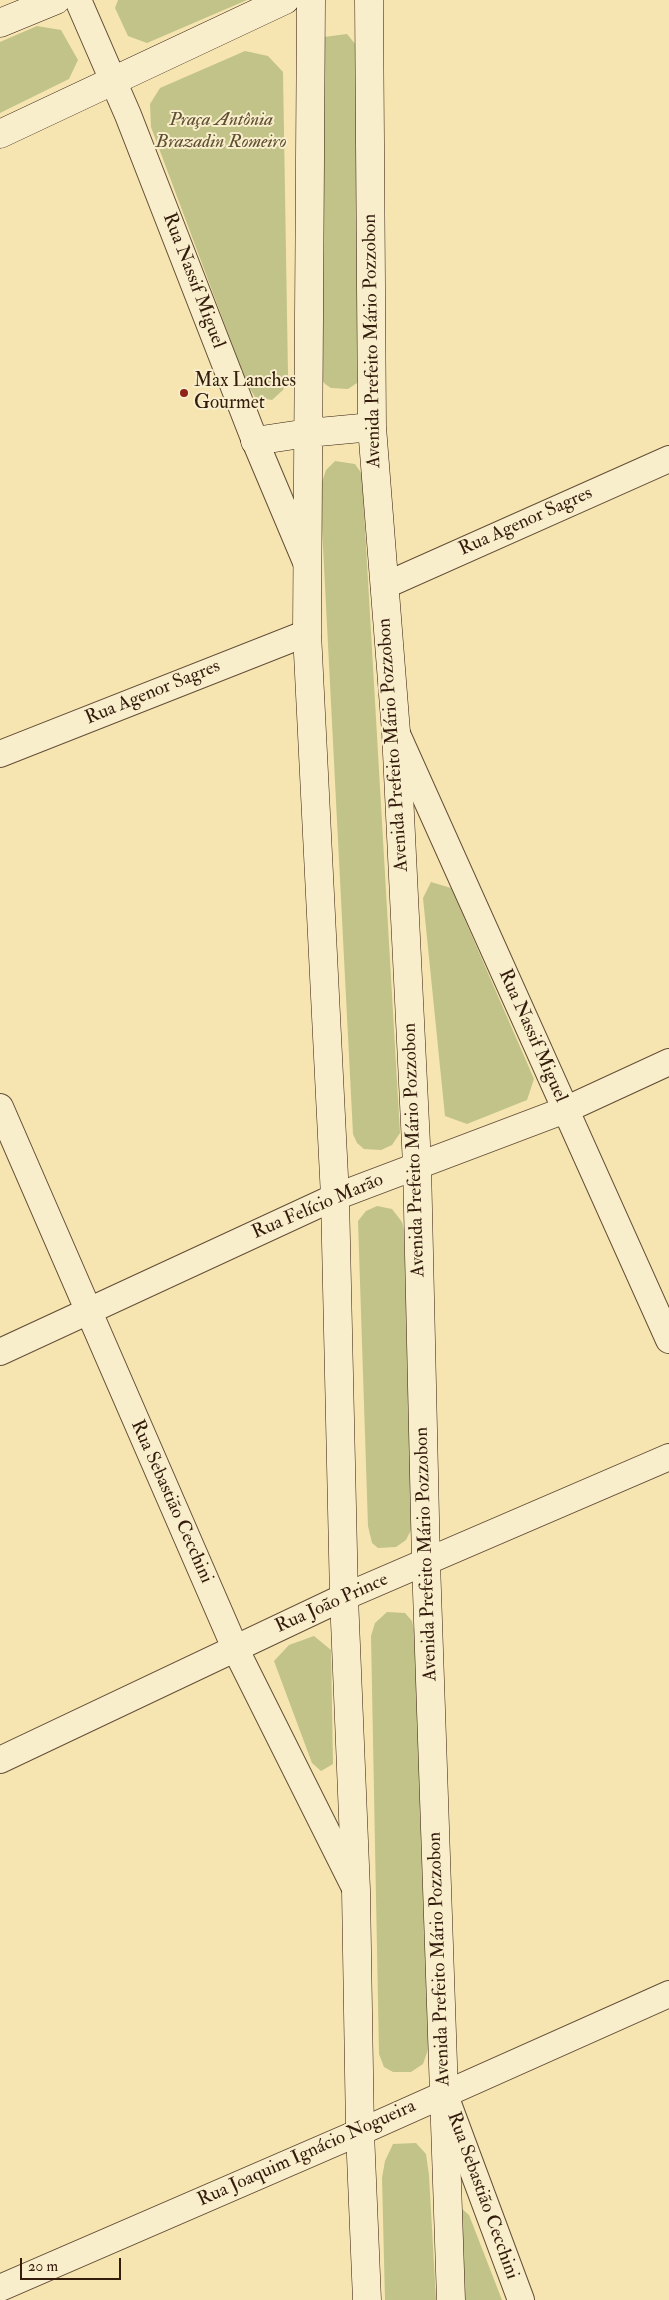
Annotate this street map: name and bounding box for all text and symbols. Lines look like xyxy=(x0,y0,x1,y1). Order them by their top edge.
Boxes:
park label: Praça Antônia Brazadin Romeiro xyxy=(156,110,286,154)
street label: Rua Nassif Miguel xyxy=(157,210,229,352)
street label: Avenida Prefeito Mário Pozzobon xyxy=(359,214,387,468)
place label: Max Lanches Gourmet xyxy=(194,371,296,415)
marker: Max Lanches Gourmet xyxy=(178,387,190,399)
street label: Rua Agenor Sagres xyxy=(456,482,596,562)
street label: Avenida Prefeito Mário Pozzobon xyxy=(374,617,414,873)
street label: Rua Agenor Sagres xyxy=(82,656,224,730)
street label: Rua Nassif Miguel xyxy=(492,966,572,1106)
street label: Avenida Prefeito Mário Pozzobon xyxy=(399,1022,431,1278)
street label: Rua Felício Marão xyxy=(249,1169,387,1245)
street label: Rua Sebastião Cecchini xyxy=(125,1417,217,1587)
street label: Avenida Prefeito Mário Pozzobon xyxy=(411,1426,443,1682)
street label: Rua João Prince xyxy=(272,1569,392,1639)
street label: Avenida Prefeito Mário Pozzobon xyxy=(424,1831,456,2087)
street label: Rua Joaquim Ignácio Nogueira xyxy=(194,2096,420,2212)
street label: Rua Sebastião Cecchini xyxy=(441,2109,523,2283)
scale bar xyxy=(22,2248,124,2280)
text: 20 m xyxy=(28,2257,58,2276)

